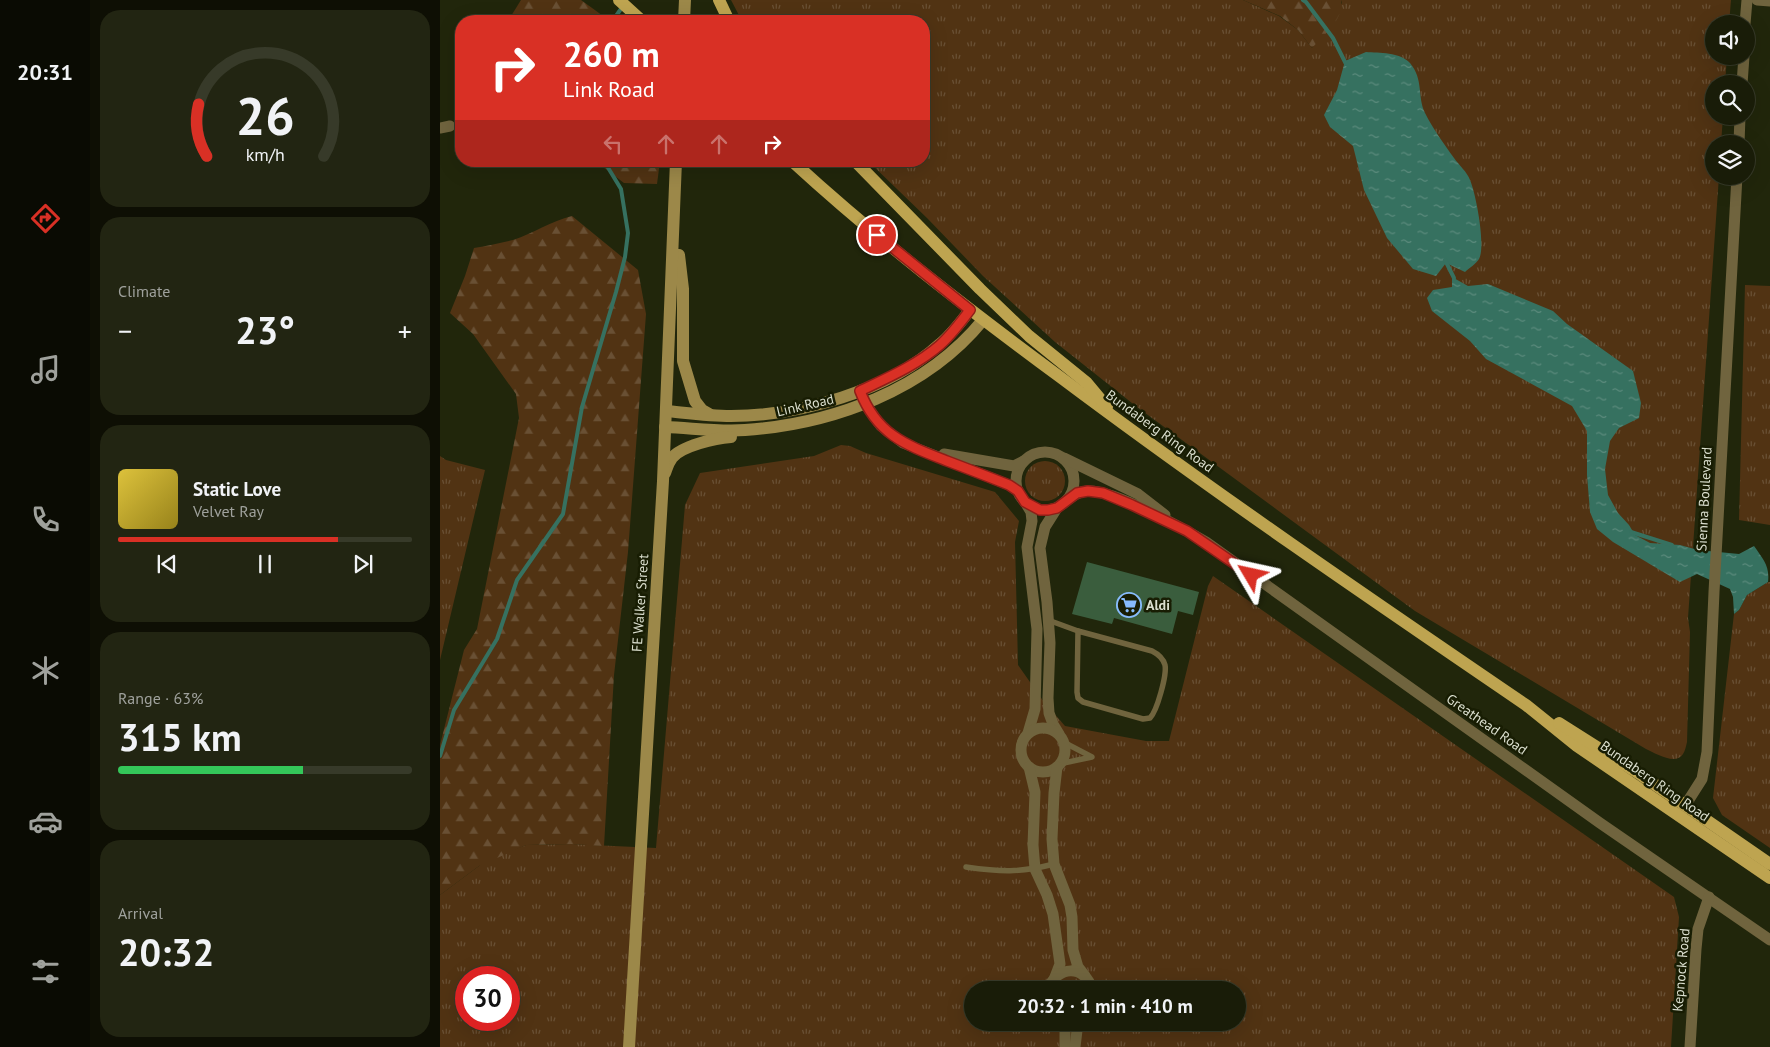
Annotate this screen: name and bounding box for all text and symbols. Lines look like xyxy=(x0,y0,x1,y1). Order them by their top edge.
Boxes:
map controls xyxy=(1705,15,1755,185)
button: sound xyxy=(1705,15,1755,65)
text: 260 m xyxy=(563,31,660,77)
icon: right xyxy=(480,35,545,100)
text: 20:31 xyxy=(17,58,73,86)
text: Link Road xyxy=(563,75,655,103)
button: search xyxy=(1705,75,1755,125)
text: 26 xyxy=(236,82,294,149)
icon: left xyxy=(599,130,627,158)
icon: ahead xyxy=(652,130,680,158)
icon: ahead xyxy=(705,130,733,158)
icon: right xyxy=(758,130,786,158)
button: layers xyxy=(1705,135,1755,185)
text: km/h xyxy=(245,143,285,166)
icon: directions xyxy=(28,201,63,236)
pin xyxy=(856,214,898,256)
icon: arrive xyxy=(863,221,891,249)
text: Climate xyxy=(118,281,170,301)
text: 23° xyxy=(235,305,295,354)
text: − xyxy=(118,312,132,349)
text: + xyxy=(398,312,412,349)
icon: music xyxy=(28,352,63,387)
street label: Bundaberg Ring Road xyxy=(1102,386,1218,476)
street label: Link Road xyxy=(775,390,835,420)
street label: Sienna Boulevard xyxy=(1692,446,1716,552)
text: Static Love xyxy=(193,477,281,501)
text: Velvet Ray xyxy=(193,501,264,521)
icon: phone xyxy=(28,502,63,537)
position arrow xyxy=(1224,548,1276,600)
icon: previous xyxy=(153,550,181,578)
icon: pause xyxy=(251,550,279,578)
icon: next xyxy=(349,550,377,578)
street label: FE Walker Street xyxy=(628,553,652,653)
supermarket icon: Aldi xyxy=(1116,592,1142,618)
place label: Aldi xyxy=(1146,596,1170,614)
icon: climate xyxy=(28,653,63,688)
text: Range · 63% xyxy=(118,688,203,708)
street label: Greathead Road xyxy=(1443,689,1531,759)
text: 315 km xyxy=(118,712,242,761)
street label: Bundaberg Ring Road xyxy=(1597,737,1713,825)
icon: car xyxy=(28,804,63,839)
text: Arrival xyxy=(118,903,163,923)
text: 20:32 xyxy=(118,927,214,976)
street label: Kepnock Road xyxy=(1668,928,1694,1012)
icon: filters xyxy=(28,954,63,989)
speed limit sign: 30 xyxy=(455,966,520,1031)
text: 20:32 · 1 min · 410 m xyxy=(1017,994,1193,1018)

